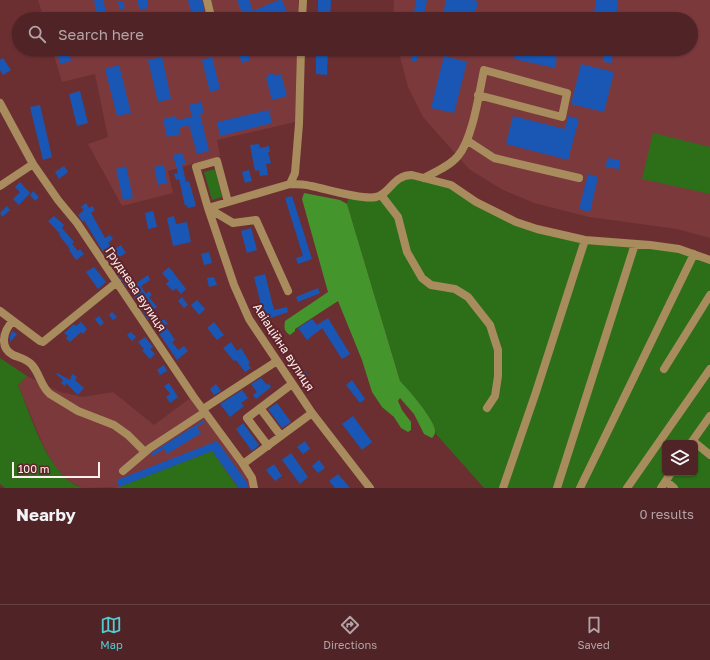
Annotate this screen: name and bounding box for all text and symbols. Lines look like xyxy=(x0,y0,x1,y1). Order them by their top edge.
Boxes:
search box xyxy=(12,12,698,56)
icon: search xyxy=(26,23,48,45)
text: Search here xyxy=(58,25,144,43)
street label: Груднева вулиця xyxy=(102,244,170,334)
street label: Авіаційна вулиця xyxy=(250,300,318,394)
map controls xyxy=(662,440,698,476)
button: layers xyxy=(662,440,698,476)
scale bar xyxy=(12,460,100,479)
text: 100 m xyxy=(18,462,49,475)
text: Nearby xyxy=(16,504,76,525)
text: 0 results xyxy=(639,506,694,522)
tab: Map xyxy=(100,614,123,651)
tab: Directions xyxy=(323,614,377,651)
tab: Saved xyxy=(578,614,610,651)

